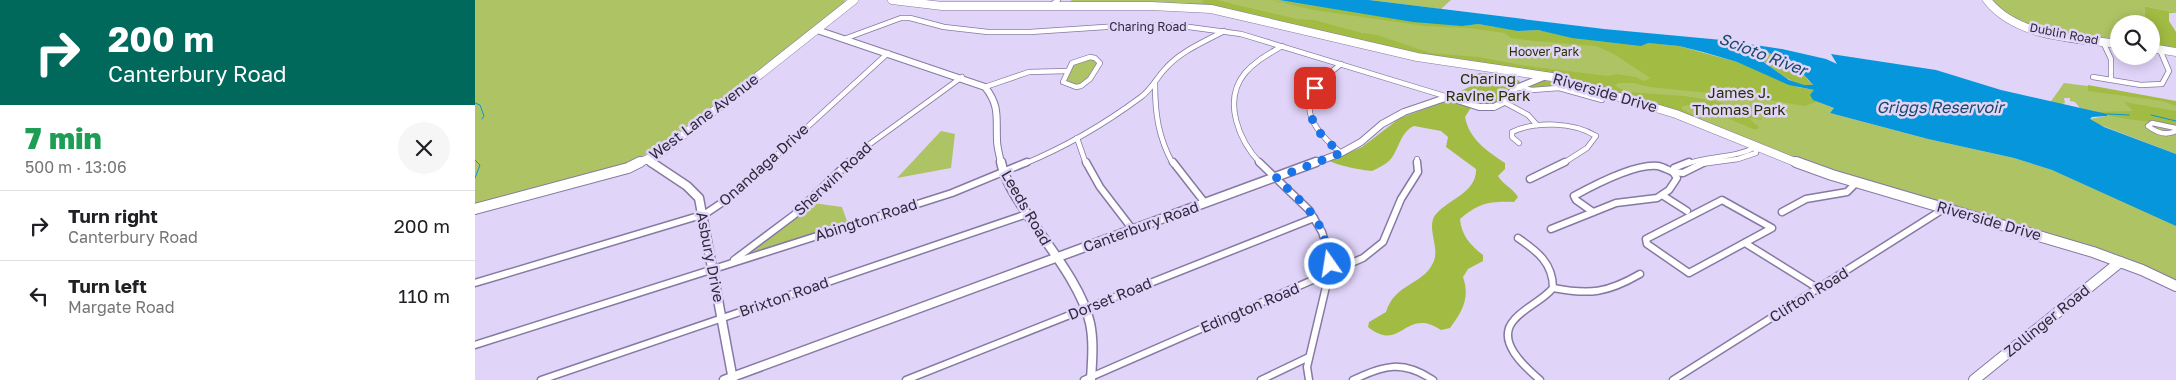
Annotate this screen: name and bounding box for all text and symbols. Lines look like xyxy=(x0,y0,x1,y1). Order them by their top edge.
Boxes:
map controls xyxy=(2110,15,2160,65)
button: search xyxy=(2110,15,2160,65)
text: 200 m xyxy=(108,18,214,60)
street label: Charing Road xyxy=(1109,19,1187,34)
street label: Dublin Road xyxy=(2028,19,2100,48)
icon: right xyxy=(25,20,90,85)
water label: Scioto River xyxy=(1716,28,1812,81)
park label: Hoover Park xyxy=(1509,44,1579,59)
text: Canterbury Road xyxy=(108,60,287,87)
pin xyxy=(1294,67,1336,109)
street label: West Lane Avenue xyxy=(645,69,762,163)
park label: Charing Ravine Park xyxy=(1446,69,1531,104)
street label: Riverside Drive xyxy=(1551,69,1660,116)
icon: arrive xyxy=(1301,74,1329,102)
park label: James J. Thomas Park xyxy=(1692,83,1786,118)
water label: Griggs Reservoir xyxy=(1876,97,2006,117)
street label: Onandaga Drive xyxy=(715,119,812,209)
text: 7 min xyxy=(25,120,102,156)
button: close xyxy=(398,122,450,174)
street label: Sherwin Road xyxy=(790,138,875,219)
text: 500 m · 13:06 xyxy=(25,157,127,177)
street label: Leeds Road xyxy=(998,167,1056,248)
street label: Abington Road xyxy=(812,194,919,244)
street label: Canterbury Road xyxy=(1080,197,1201,255)
street label: Riverside Drive xyxy=(1935,197,2044,244)
text: Turn right xyxy=(68,204,158,227)
street label: Asbury Drive xyxy=(693,210,729,304)
icon: right xyxy=(25,212,53,240)
text: 200 m xyxy=(394,214,450,237)
text: Canterbury Road xyxy=(68,227,198,247)
position arrow xyxy=(1303,237,1355,289)
street label: Clifton Road xyxy=(1766,263,1851,325)
street label: Brixton Road xyxy=(737,272,831,320)
street label: Dorset Road xyxy=(1065,273,1154,323)
text: Turn left xyxy=(68,274,147,297)
street label: Edington Road xyxy=(1198,278,1302,336)
street label: Zollinger Road xyxy=(2000,280,2093,360)
icon: left xyxy=(25,282,53,310)
text: 110 m xyxy=(398,284,450,307)
text: Margate Road xyxy=(68,297,174,317)

